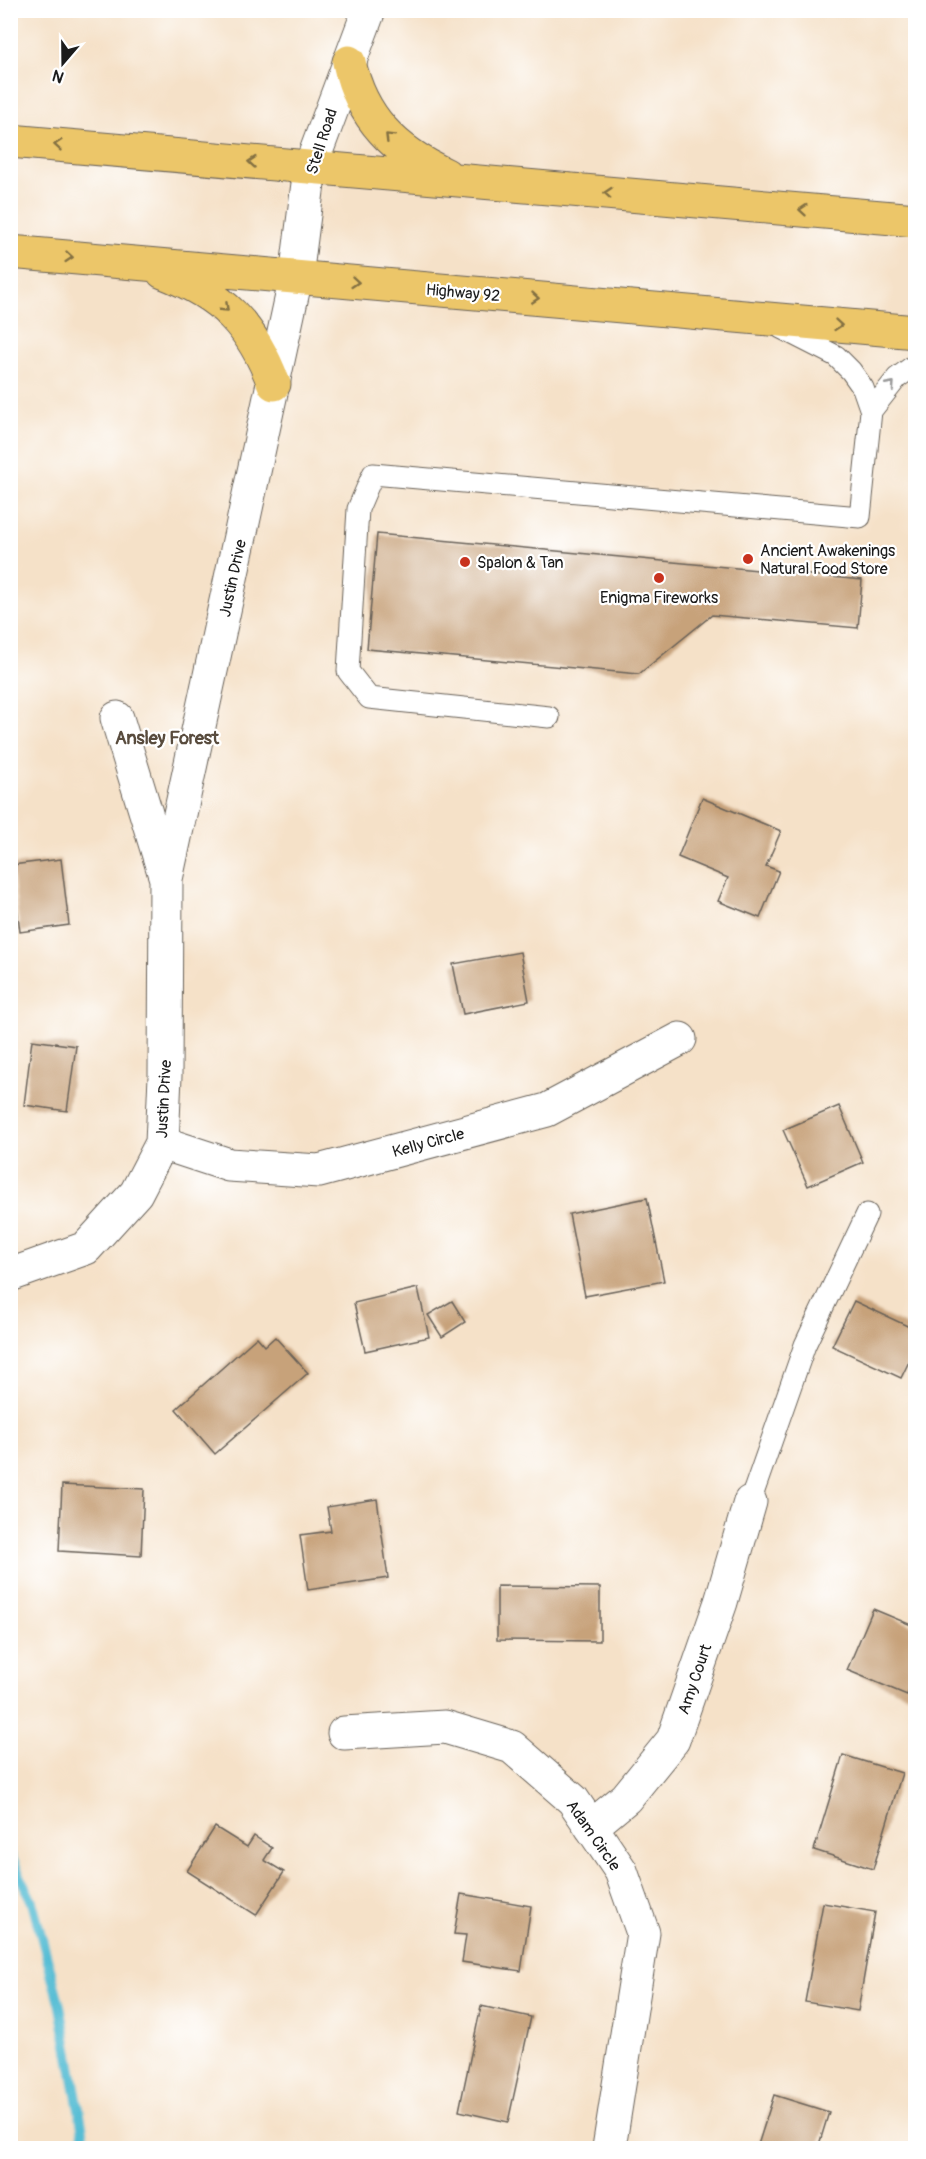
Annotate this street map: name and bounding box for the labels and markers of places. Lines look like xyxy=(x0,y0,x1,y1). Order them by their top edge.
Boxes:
place label: Ancient Awakenings Natural Food Store xyxy=(760,541,895,579)
marker: Ancient Awakenings Natural Food Store xyxy=(741,552,755,566)
place label: Spalon & Tan xyxy=(477,553,564,573)
marker: Spalon & Tan xyxy=(458,555,472,569)
marker: Enigma Fireworks xyxy=(652,571,666,585)
place label: Enigma Fireworks xyxy=(600,588,718,608)

